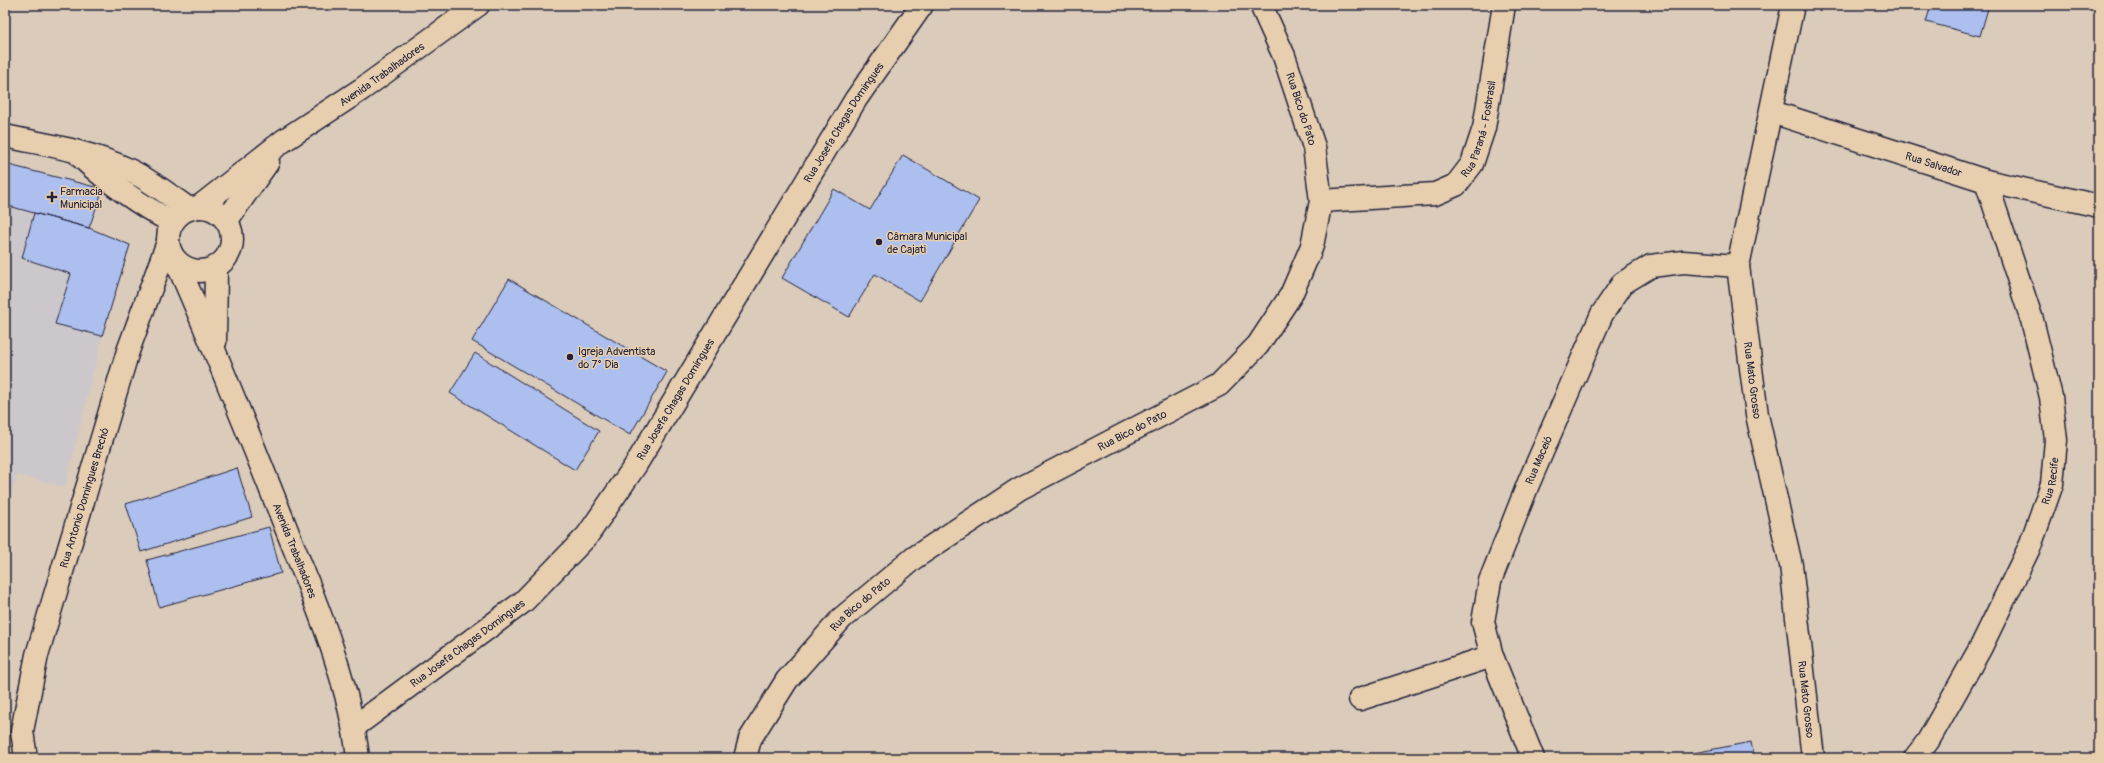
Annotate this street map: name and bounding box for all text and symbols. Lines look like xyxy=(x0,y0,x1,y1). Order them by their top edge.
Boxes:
street label: Avenida Trabalhadores xyxy=(337,40,427,109)
street label: Rua Josefa Chagas Domingues xyxy=(801,60,886,185)
street label: Rua Bico do Pato xyxy=(1283,71,1319,147)
street label: Rua Paraná - Fosbrasil xyxy=(1458,80,1498,180)
street label: Rua Salvador xyxy=(1904,149,1964,179)
place label: Farmacia Municipal xyxy=(60,185,103,211)
marker: Farmacia Municipal xyxy=(47,192,57,202)
place label: Câmara Municipal de Cajati xyxy=(887,230,967,256)
marker: Câmara Municipal de Cajati xyxy=(874,237,884,247)
street label: Rua Josefa Chagas Domingues xyxy=(634,336,717,462)
street label: Rua Mato Grosso xyxy=(1741,341,1764,420)
place label: Igreja Adventista do 7° Dia xyxy=(578,345,655,371)
marker: Igreja Adventista do 7° Dia xyxy=(565,352,575,362)
street label: Rua Bico do Pato xyxy=(1095,407,1169,453)
street label: Rua Antonio Domingues Brechó xyxy=(57,426,111,569)
street label: Rua Maceió xyxy=(1522,434,1555,486)
street label: Rua Recife xyxy=(2039,456,2061,506)
street label: Avenida Trabalhadores xyxy=(270,501,320,600)
street label: Rua Bico do Pato xyxy=(827,574,893,634)
street label: Rua Josefa Chagas Domingues xyxy=(407,596,527,690)
street label: Rua Mato Grosso xyxy=(1795,660,1817,739)

